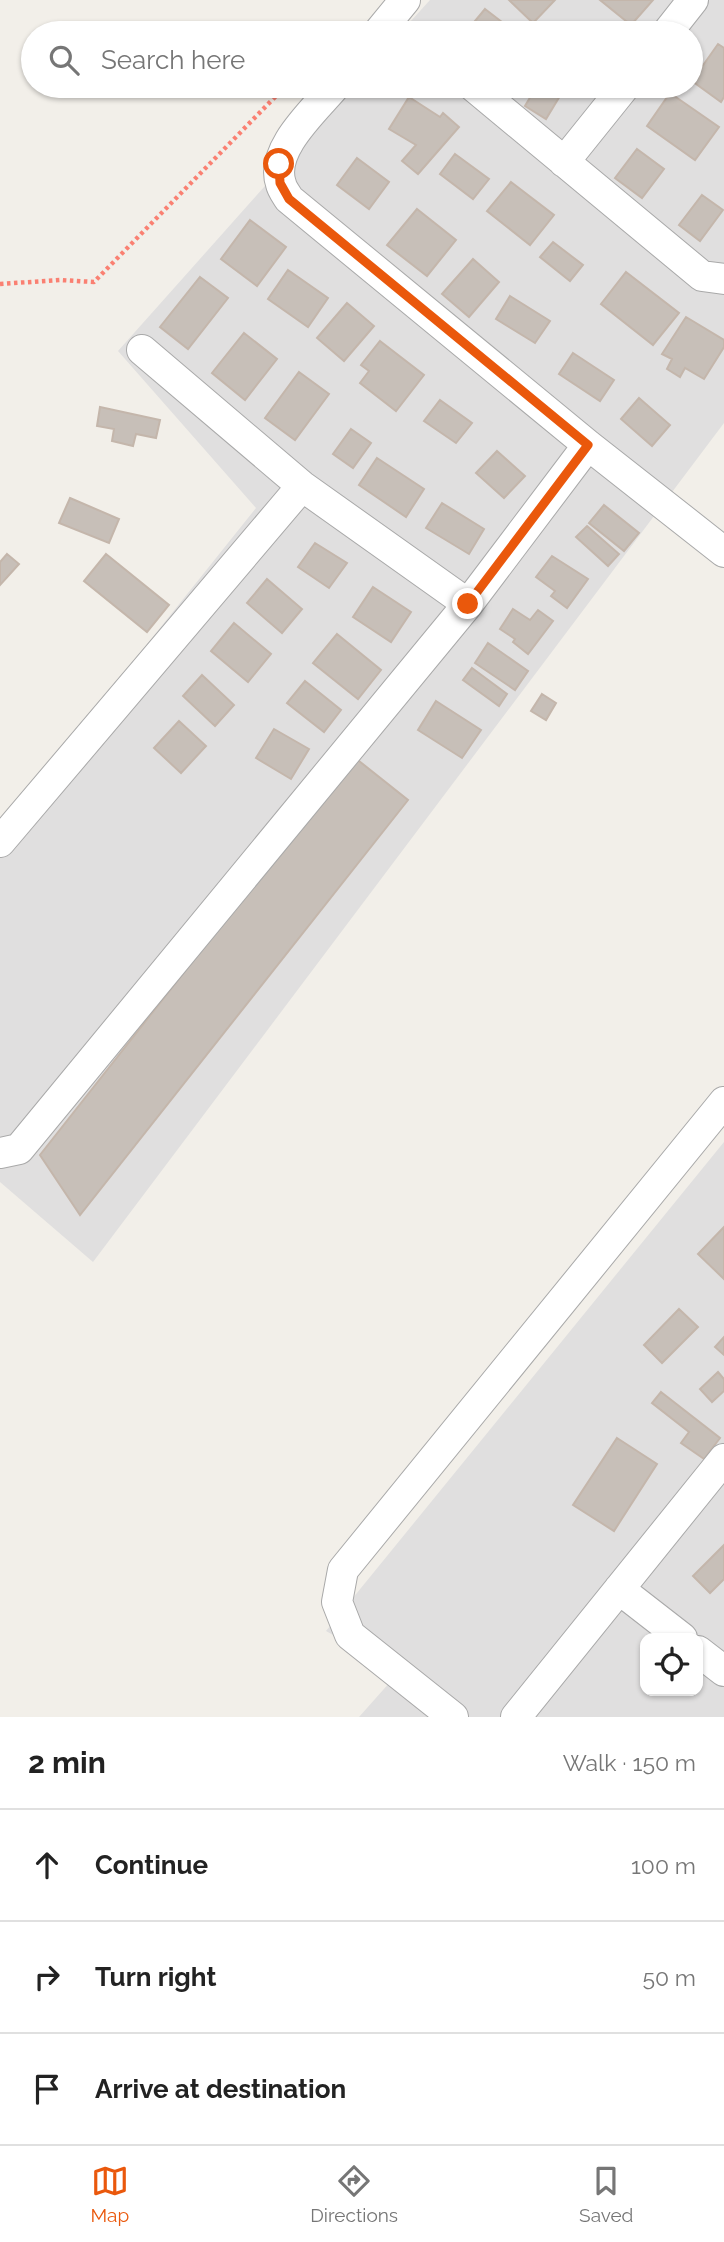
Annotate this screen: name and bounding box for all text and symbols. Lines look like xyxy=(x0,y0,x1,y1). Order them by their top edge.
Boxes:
search box xyxy=(21,21,703,98)
icon: search xyxy=(45,41,83,79)
text: Search here xyxy=(101,45,245,75)
route start xyxy=(263,148,294,179)
route end xyxy=(452,588,483,619)
map controls xyxy=(640,1633,703,1696)
button: locate xyxy=(640,1633,703,1696)
text: 2 min xyxy=(28,1745,106,1780)
text: Walk · 150 m xyxy=(563,1749,696,1776)
icon: ahead xyxy=(28,1846,66,1884)
text: Continue xyxy=(95,1850,208,1880)
text: 100 m xyxy=(631,1852,696,1879)
icon: right xyxy=(28,1958,66,1996)
text: Turn right xyxy=(95,1962,216,1992)
text: 50 m xyxy=(642,1964,696,1991)
icon: arrive xyxy=(28,2070,66,2108)
text: Arrive at destination xyxy=(95,2074,346,2104)
tab: Map xyxy=(91,2162,129,2226)
tab: Directions xyxy=(310,2162,398,2226)
tab: Saved xyxy=(579,2162,633,2226)

